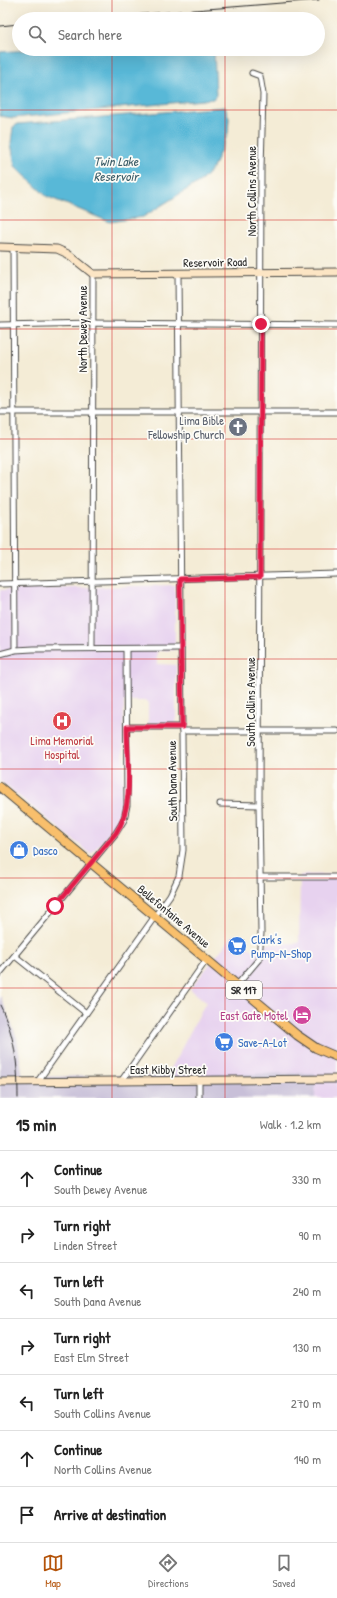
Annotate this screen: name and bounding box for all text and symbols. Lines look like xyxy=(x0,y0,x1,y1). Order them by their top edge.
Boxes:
search box xyxy=(12,12,325,56)
icon: search xyxy=(26,23,48,45)
text: Search here xyxy=(58,24,122,45)
street label: North Collins Avenue xyxy=(243,146,260,236)
water label: Twin Lake Reservoir xyxy=(94,152,140,185)
street label: Reservoir Road xyxy=(183,253,247,271)
street label: North Dewey Avenue xyxy=(74,285,91,372)
route end xyxy=(252,315,270,333)
place label: Lima Bible Fellowship Church xyxy=(147,412,224,443)
church icon: Lima Bible Fellowship Church xyxy=(227,416,249,438)
street label: South Collins Avenue xyxy=(242,657,259,747)
hospital icon: Lima Memorial Hospital xyxy=(51,710,73,732)
place label: Lima Memorial Hospital xyxy=(31,732,94,763)
street label: South Dana Avenue xyxy=(163,740,181,822)
shop icon: Dasco xyxy=(8,839,30,861)
place label: Dasco xyxy=(33,842,58,859)
street label: Bellefontaine Avenue xyxy=(134,880,214,952)
route start xyxy=(46,897,64,915)
place label: Clark's Pump-N-Shop xyxy=(251,931,311,962)
supermarket icon: Clark's Pump-N-Shop xyxy=(226,935,248,957)
road number: SR 117 xyxy=(226,981,262,999)
hotel icon: East Gate Motel xyxy=(291,1004,313,1026)
place label: East Gate Motel xyxy=(220,1007,289,1024)
supermarket icon: Save-A-Lot xyxy=(213,1031,235,1053)
place label: Save-A-Lot xyxy=(238,1034,288,1051)
street label: East Kibby Street xyxy=(130,1061,207,1078)
text: 15 min xyxy=(16,1113,56,1136)
text: Walk · 1.2 km xyxy=(260,1115,321,1133)
text: Continue xyxy=(54,1159,102,1180)
icon: ahead xyxy=(16,1168,38,1190)
text: 330 m xyxy=(292,1170,321,1188)
text: South Dewey Avenue xyxy=(54,1180,147,1198)
text: Turn right xyxy=(54,1215,110,1236)
icon: right xyxy=(16,1224,38,1246)
text: 90 m xyxy=(299,1226,321,1244)
text: Linden Street xyxy=(54,1236,117,1254)
text: Turn left xyxy=(54,1271,104,1292)
icon: left xyxy=(16,1280,38,1302)
text: 240 m xyxy=(292,1282,321,1300)
text: South Dana Avenue xyxy=(54,1292,142,1310)
text: Turn right xyxy=(54,1327,110,1348)
icon: right xyxy=(16,1336,38,1358)
text: 130 m xyxy=(293,1338,321,1356)
text: East Elm Street xyxy=(54,1348,129,1366)
text: Turn left xyxy=(54,1383,104,1404)
icon: left xyxy=(16,1392,38,1414)
text: 270 m xyxy=(291,1394,321,1412)
text: South Collins Avenue xyxy=(54,1404,151,1422)
text: Continue xyxy=(54,1439,102,1460)
icon: ahead xyxy=(16,1448,38,1470)
text: 140 m xyxy=(294,1450,321,1468)
text: North Collins Avenue xyxy=(54,1460,152,1478)
icon: arrive xyxy=(16,1504,38,1526)
text: Arrive at destination xyxy=(54,1504,166,1525)
tab: Map xyxy=(42,1552,64,1590)
tab: Directions xyxy=(148,1552,189,1590)
tab: Saved xyxy=(273,1552,295,1590)

